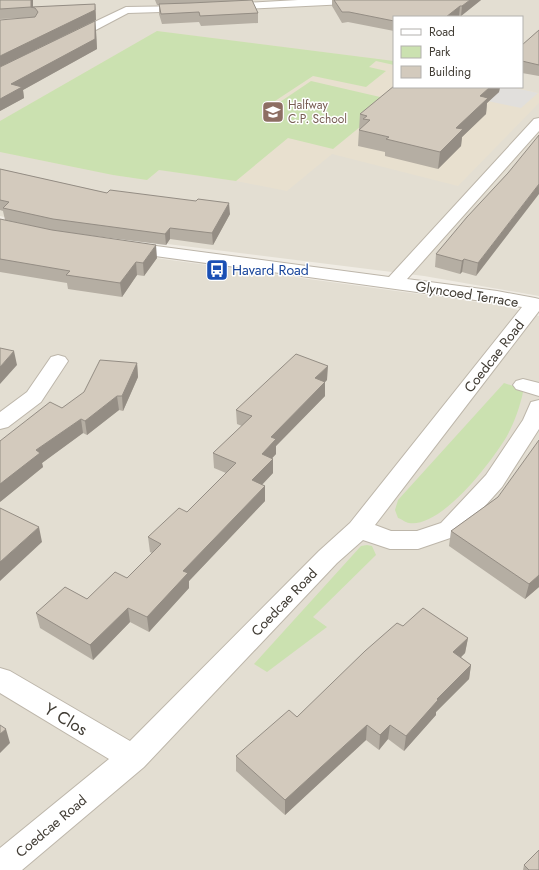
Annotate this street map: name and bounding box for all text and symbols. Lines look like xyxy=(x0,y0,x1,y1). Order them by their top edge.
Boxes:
legend xyxy=(393,16,523,88)
text: Road xyxy=(429,23,455,41)
text: Park xyxy=(429,43,451,61)
text: Building xyxy=(429,63,471,81)
place label: Halfway C.P. School xyxy=(288,96,347,128)
school or university icon: Halfway C.P. School xyxy=(260,99,286,125)
bus stop icon: Havard Road xyxy=(204,257,230,283)
place label: Havard Road xyxy=(232,260,309,280)
street label: Glyncoed Terrace xyxy=(414,276,520,312)
street label: Coedcae Road xyxy=(459,315,529,397)
street label: Coedcae Road xyxy=(246,564,322,640)
street label: Y Clos xyxy=(40,697,92,741)
street label: Coedcae Road xyxy=(11,790,91,862)

